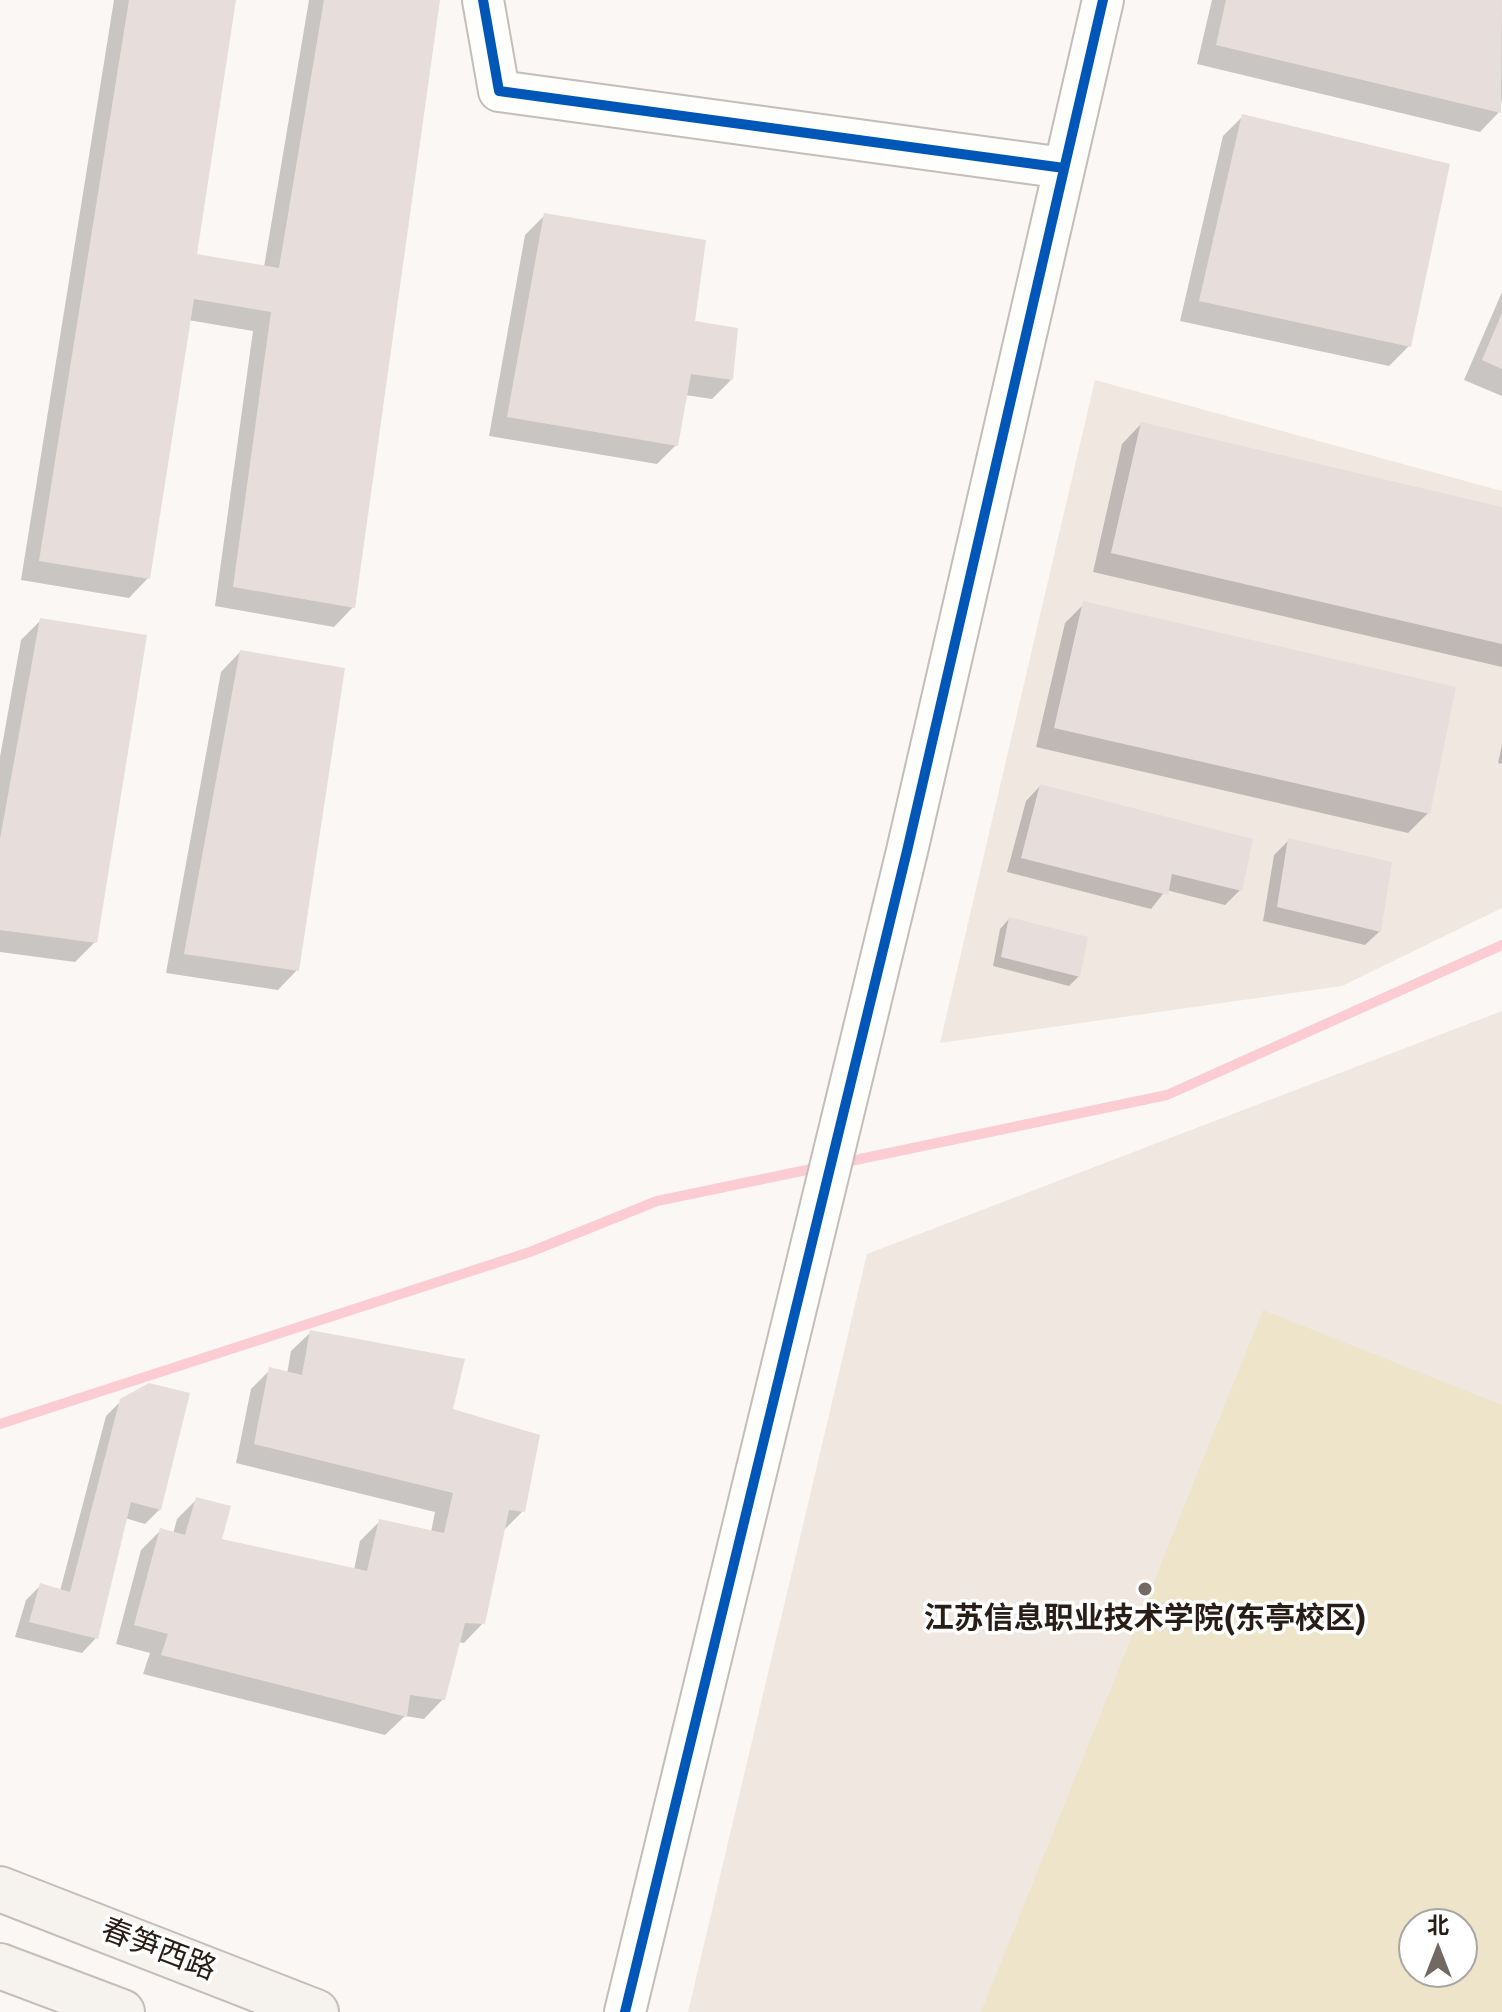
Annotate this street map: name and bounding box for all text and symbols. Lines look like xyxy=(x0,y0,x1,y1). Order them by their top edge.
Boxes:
marker: 江苏信息职业技术学院(东亭校区) xyxy=(1136,1580,1154,1598)
place label: 江苏信息职业技术学院(东亭校区) xyxy=(924,1602,1366,1638)
north arrow xyxy=(1398,1908,1478,1988)
text: 北 xyxy=(1427,1912,1449,1939)
street label: 春笋西路 xyxy=(96,1913,220,1989)

